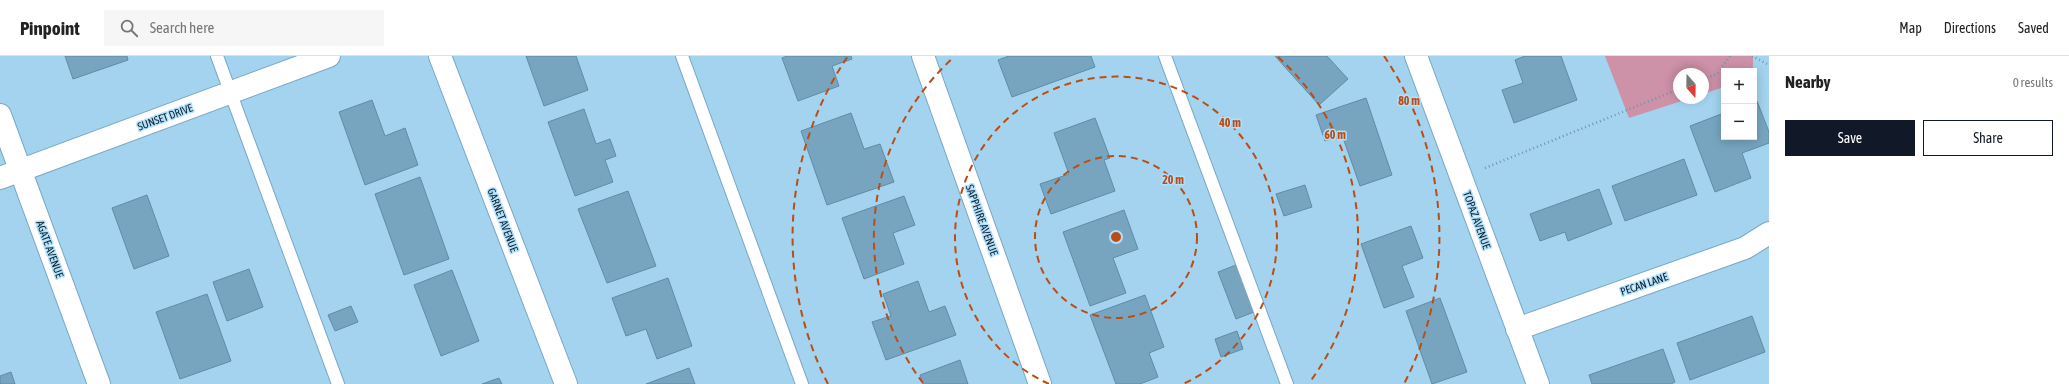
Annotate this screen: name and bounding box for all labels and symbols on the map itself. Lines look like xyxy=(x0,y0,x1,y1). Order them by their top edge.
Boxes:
north arrow xyxy=(1673,68,1709,104)
text: 80 m xyxy=(1398,94,1420,108)
street label: SUNSET DRIVE xyxy=(136,101,194,133)
text: 40 m xyxy=(1218,116,1241,130)
text: 60 m xyxy=(1324,128,1346,142)
text: 20 m xyxy=(1162,173,1184,187)
street label: SAPPHIRE AVENUE xyxy=(964,183,1001,257)
street label: GARNET AVENUE xyxy=(485,187,521,254)
street label: TOPAZ AVENUE xyxy=(1461,189,1493,251)
street label: AGATE AVENUE xyxy=(34,219,66,280)
centre of rings xyxy=(1109,230,1123,244)
street label: PECAN LANE xyxy=(1619,270,1670,298)

